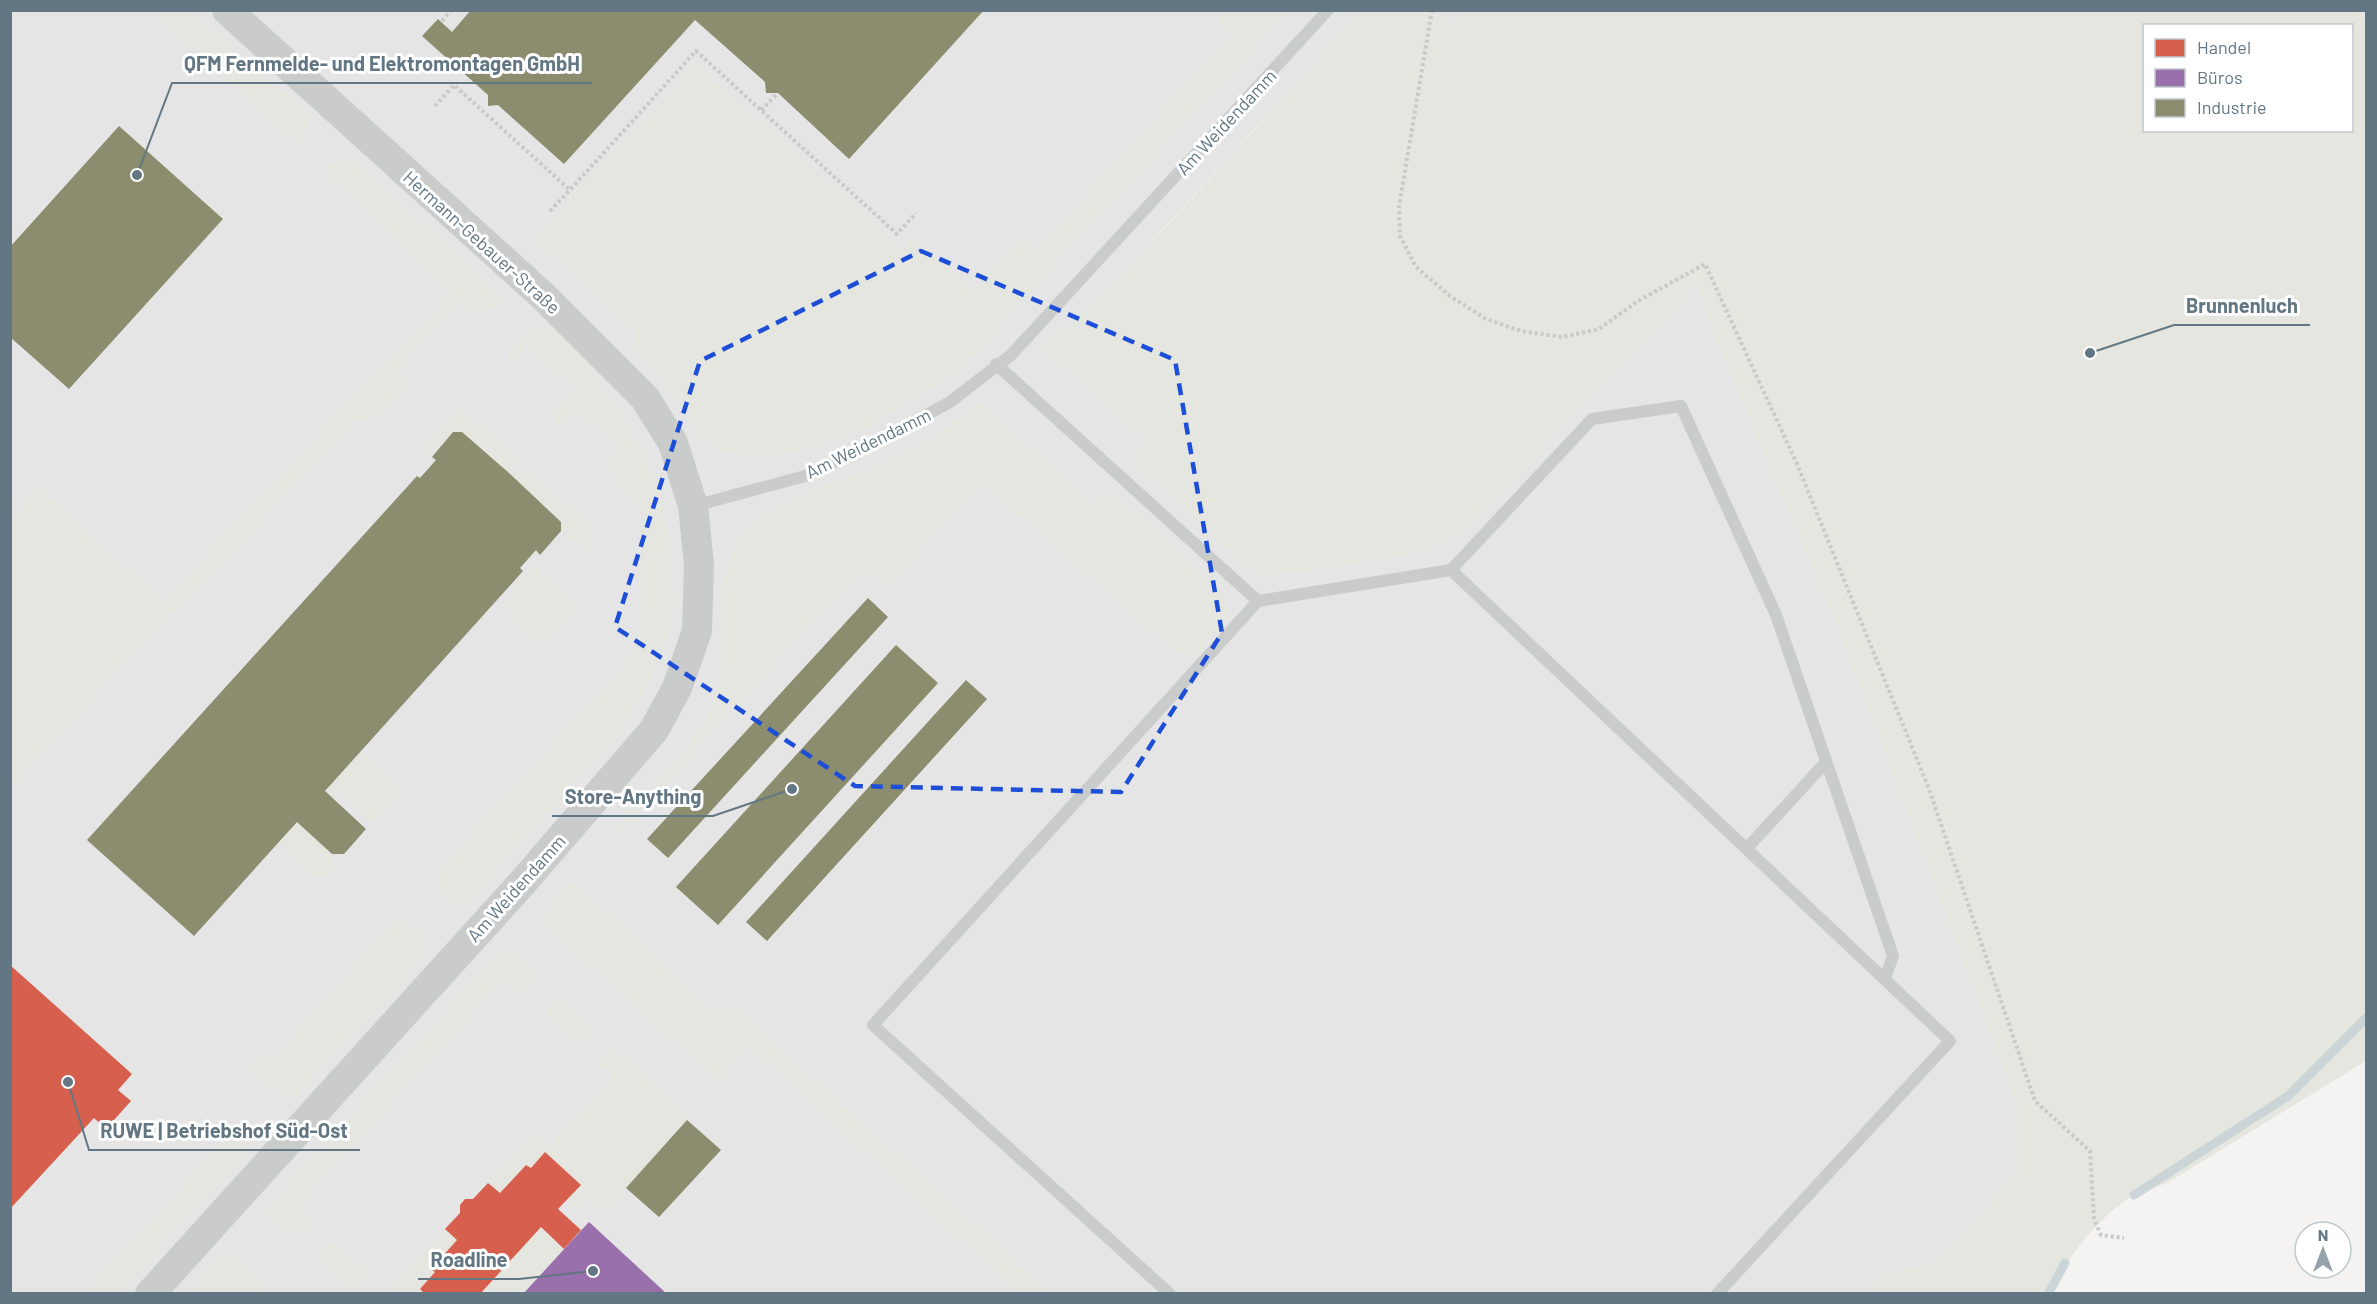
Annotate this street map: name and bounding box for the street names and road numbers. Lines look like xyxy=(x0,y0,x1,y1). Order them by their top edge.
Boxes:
street label: Am Weidendamm xyxy=(1171,65,1281,179)
street label: Hermann-Gebauer-Straße xyxy=(399,166,565,318)
street label: Am Weidendamm xyxy=(802,403,934,483)
street label: Am Weidendamm xyxy=(462,830,570,946)

